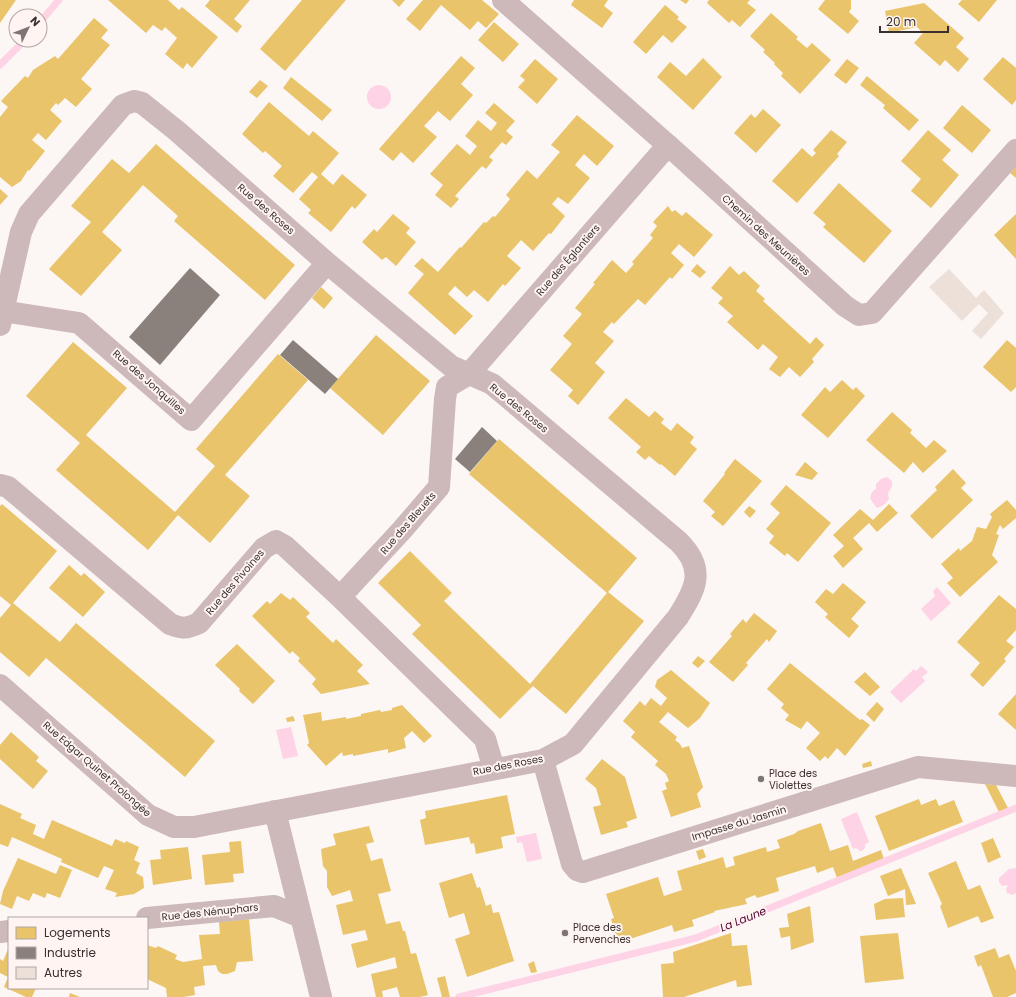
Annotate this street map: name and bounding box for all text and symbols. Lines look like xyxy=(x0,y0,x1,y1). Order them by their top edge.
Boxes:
north arrow xyxy=(8,8,48,48)
scale bar xyxy=(880,8,948,34)
text: N xyxy=(27,13,44,30)
text: 20 m xyxy=(886,13,916,30)
street label: Rue des Roses xyxy=(234,180,298,238)
street label: Chemin des Meunières xyxy=(718,191,814,279)
street label: Rue des Églantiers xyxy=(532,221,604,299)
street label: Rue des Jonquilles xyxy=(109,346,189,418)
street label: Rue des Roses xyxy=(487,380,551,436)
street label: Rue des Bleuets xyxy=(377,488,439,558)
street label: Rue des Pivoines xyxy=(202,546,268,618)
street label: Rue Edgar Quinet Prolongée xyxy=(40,718,154,820)
street label: Rue des Roses xyxy=(472,751,544,779)
place label: Place des Violettes xyxy=(769,766,817,793)
marker: Place des Violettes xyxy=(756,774,766,784)
street label: Impasse du Jasmin xyxy=(690,802,788,844)
street label: Rue des Nénuphars xyxy=(161,899,259,925)
water label: La Laune xyxy=(717,902,769,936)
legend xyxy=(8,917,148,989)
place label: Place des Pervenches xyxy=(573,920,631,947)
text: Logements xyxy=(44,924,111,941)
marker: Place des Pervenches xyxy=(560,928,570,938)
text: Industrie xyxy=(44,944,96,961)
text: Autres xyxy=(44,964,82,981)

